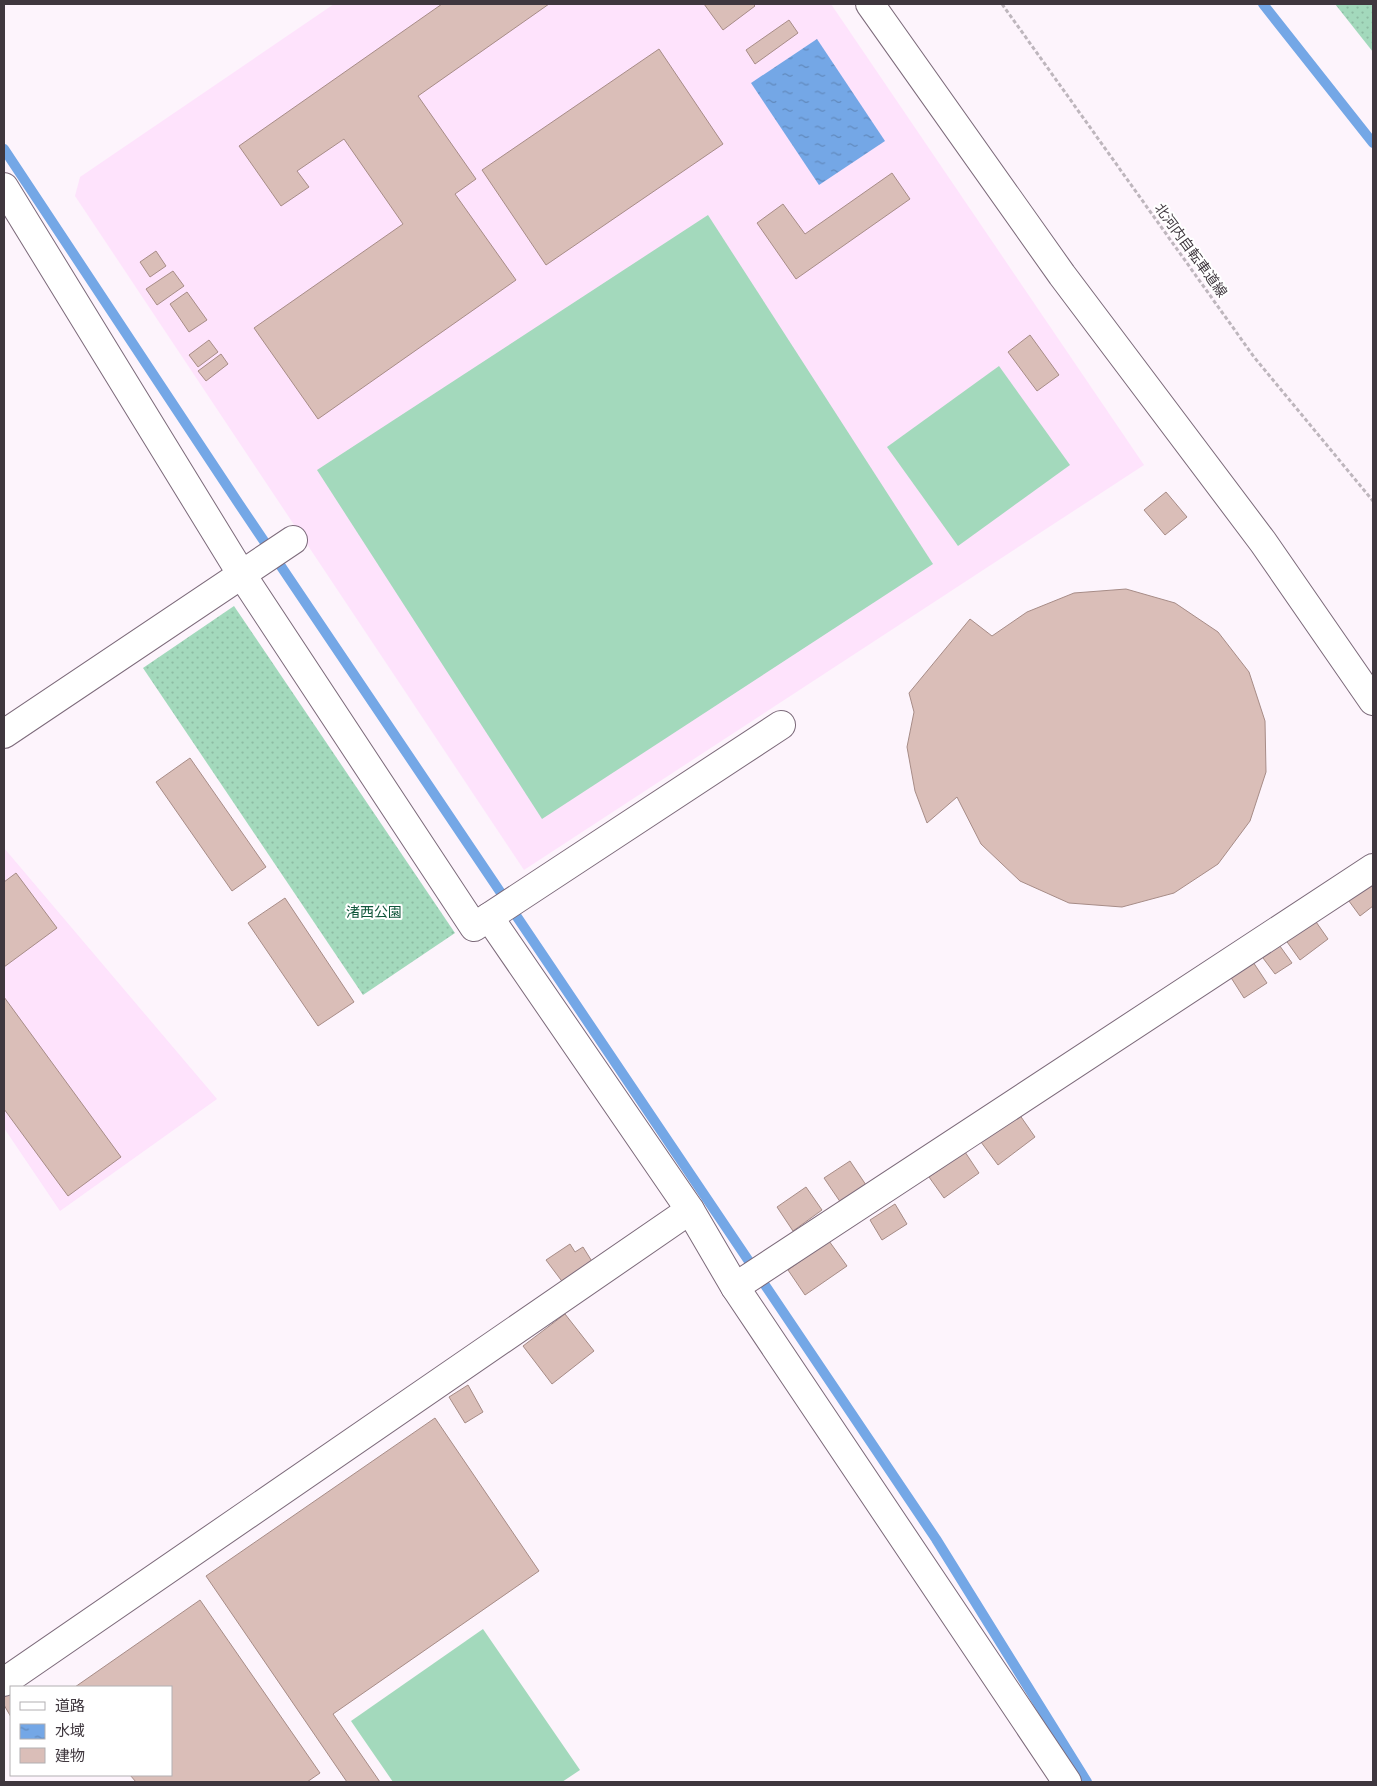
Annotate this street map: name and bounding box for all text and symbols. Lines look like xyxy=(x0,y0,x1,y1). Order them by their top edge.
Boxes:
street label: 北河内自転車道線 xyxy=(1152,199,1231,300)
park label: 渚西公園 xyxy=(346,903,402,920)
legend xyxy=(10,1686,172,1776)
text: 道路 xyxy=(55,1696,85,1714)
text: 水域 xyxy=(55,1721,85,1739)
text: 建物 xyxy=(55,1746,85,1764)

